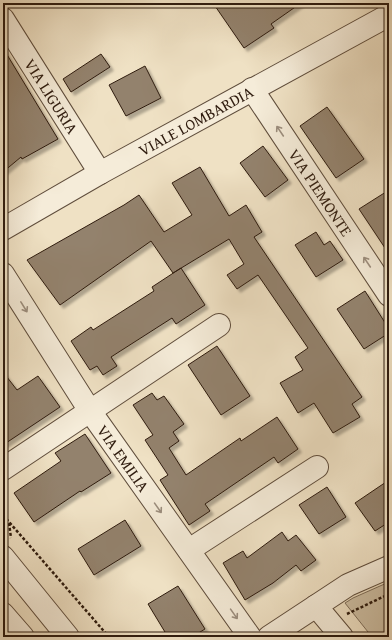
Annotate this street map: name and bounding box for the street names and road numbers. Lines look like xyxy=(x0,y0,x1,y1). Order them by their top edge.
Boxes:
street label: VIA LIGURIA xyxy=(19,54,85,139)
street label: VIALE LOMBARDIA xyxy=(134,79,258,162)
street label: VIA PIEMONTE xyxy=(283,144,359,241)
street label: VIA EMILIA xyxy=(91,420,156,497)

